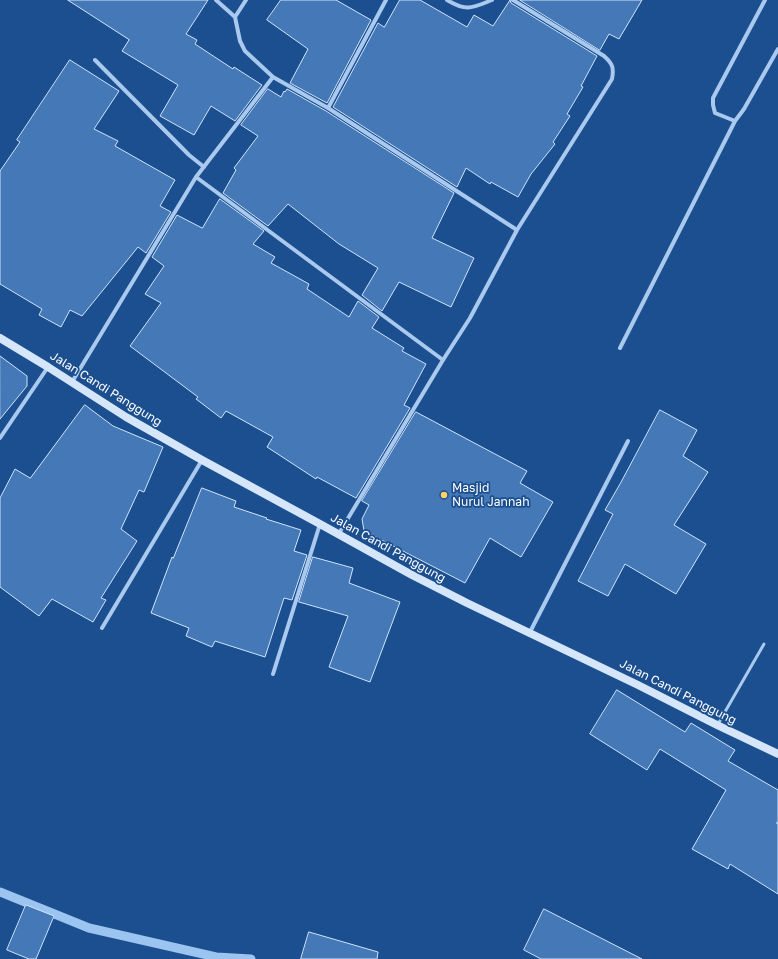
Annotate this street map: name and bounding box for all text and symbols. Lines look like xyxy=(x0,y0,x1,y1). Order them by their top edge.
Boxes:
street label: Jalan Candi Panggung xyxy=(47,349,165,429)
place label: Masjid Nurul Jannah xyxy=(452,481,530,509)
marker: Masjid Nurul Jannah xyxy=(439,490,449,500)
street label: Jalan Candi Panggung xyxy=(328,510,448,586)
street label: Jalan Candi Panggung xyxy=(617,656,739,728)

